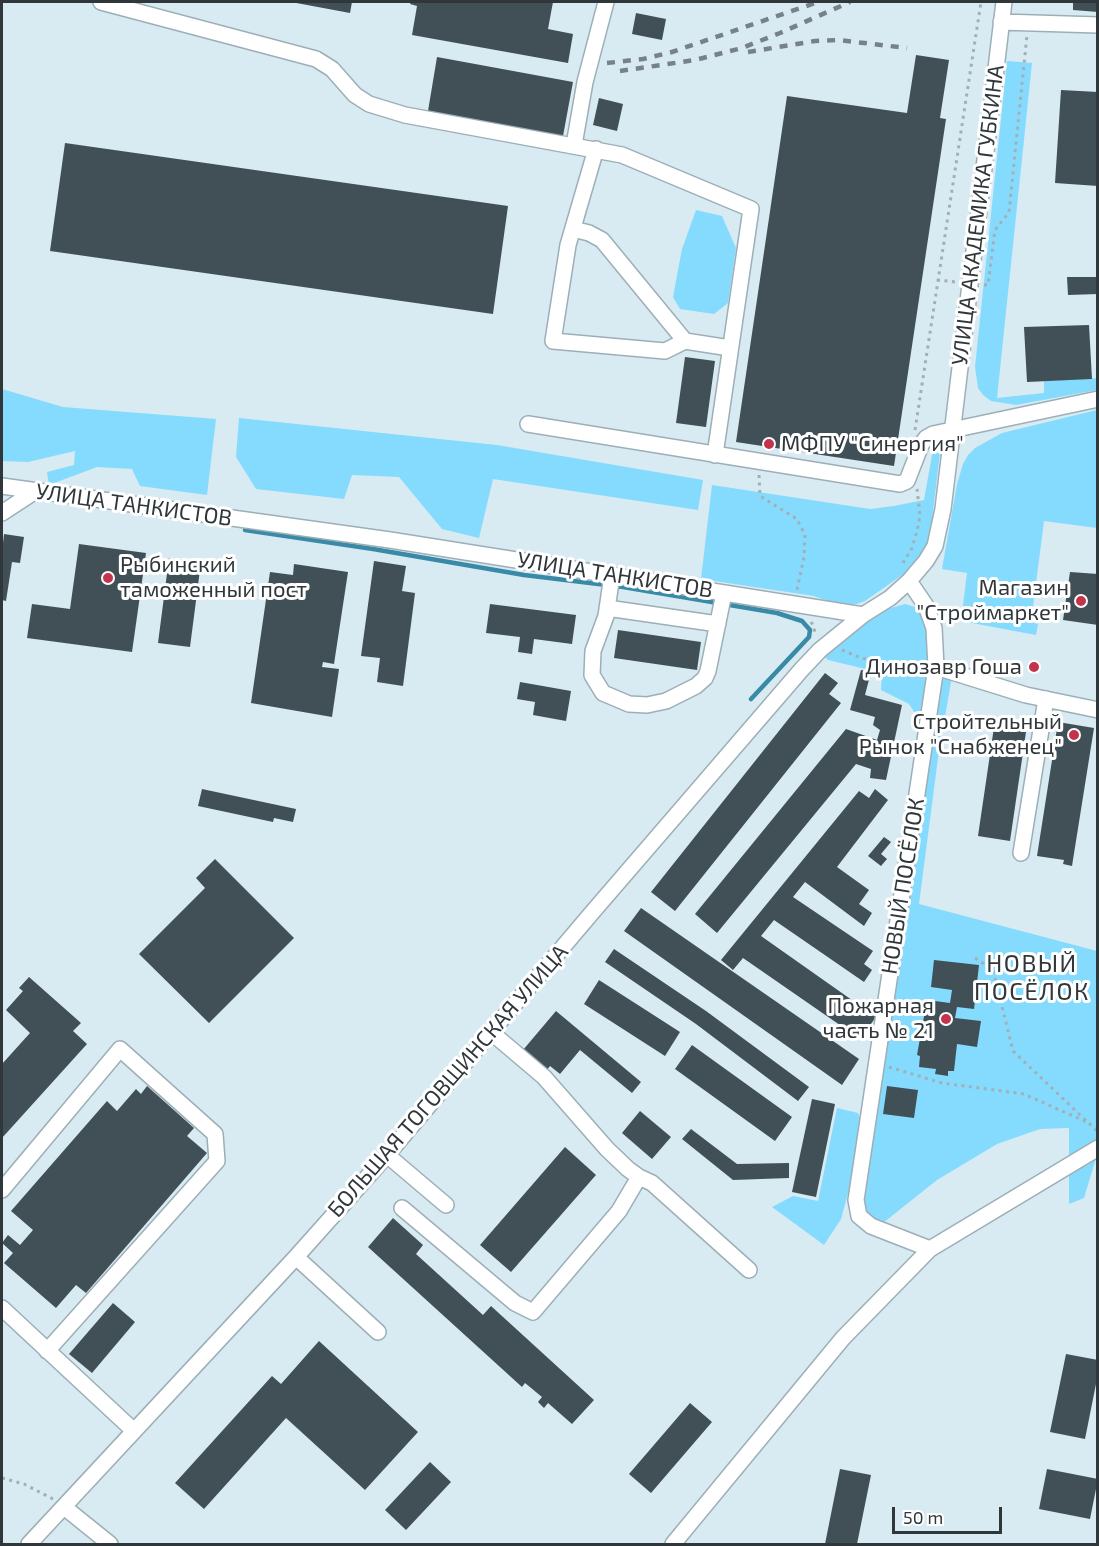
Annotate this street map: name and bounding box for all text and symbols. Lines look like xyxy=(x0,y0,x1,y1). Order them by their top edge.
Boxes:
street label: УЛИЦА АКАДЕМИКА ГУБКИНА xyxy=(946,63,1010,367)
place label: МФПУ "Синергия" xyxy=(781,431,964,457)
marker: МФПУ "Синергия" xyxy=(762,437,776,451)
street label: УЛИЦА ТАНКИСТОВ xyxy=(34,478,234,532)
street label: УЛИЦА ТАНКИСТОВ xyxy=(515,547,715,603)
place label: Рыбинский таможенный пост xyxy=(120,552,307,604)
marker: Рыбинский таможенный пост xyxy=(101,571,115,585)
place label: Магазин "Строймаркет" xyxy=(916,575,1069,626)
marker: Магазин "Строймаркет" xyxy=(1074,594,1088,608)
place label: Динозавр Гоша xyxy=(865,654,1022,680)
marker: Динозавр Гоша xyxy=(1027,660,1041,674)
place label: Стройтельный Рынок "Снабженец" xyxy=(859,709,1062,760)
marker: Стройтельный Рынок "Снабженец" xyxy=(1067,728,1081,742)
street label: НОВЫЙ ПОСЁЛОК xyxy=(876,796,930,976)
street label: БОЛЬШАЯ ТОГОВЩИНСКАЯ УЛИЦА xyxy=(322,939,574,1223)
district label: НОВЫЙ ПОСЁЛОК xyxy=(974,950,1090,1006)
place label: Пожарная часть № 21 xyxy=(823,993,934,1044)
marker: Пожарная часть № 21 xyxy=(939,1012,953,1026)
scale bar xyxy=(895,1495,1004,1533)
text: 50 m xyxy=(903,1506,943,1528)

